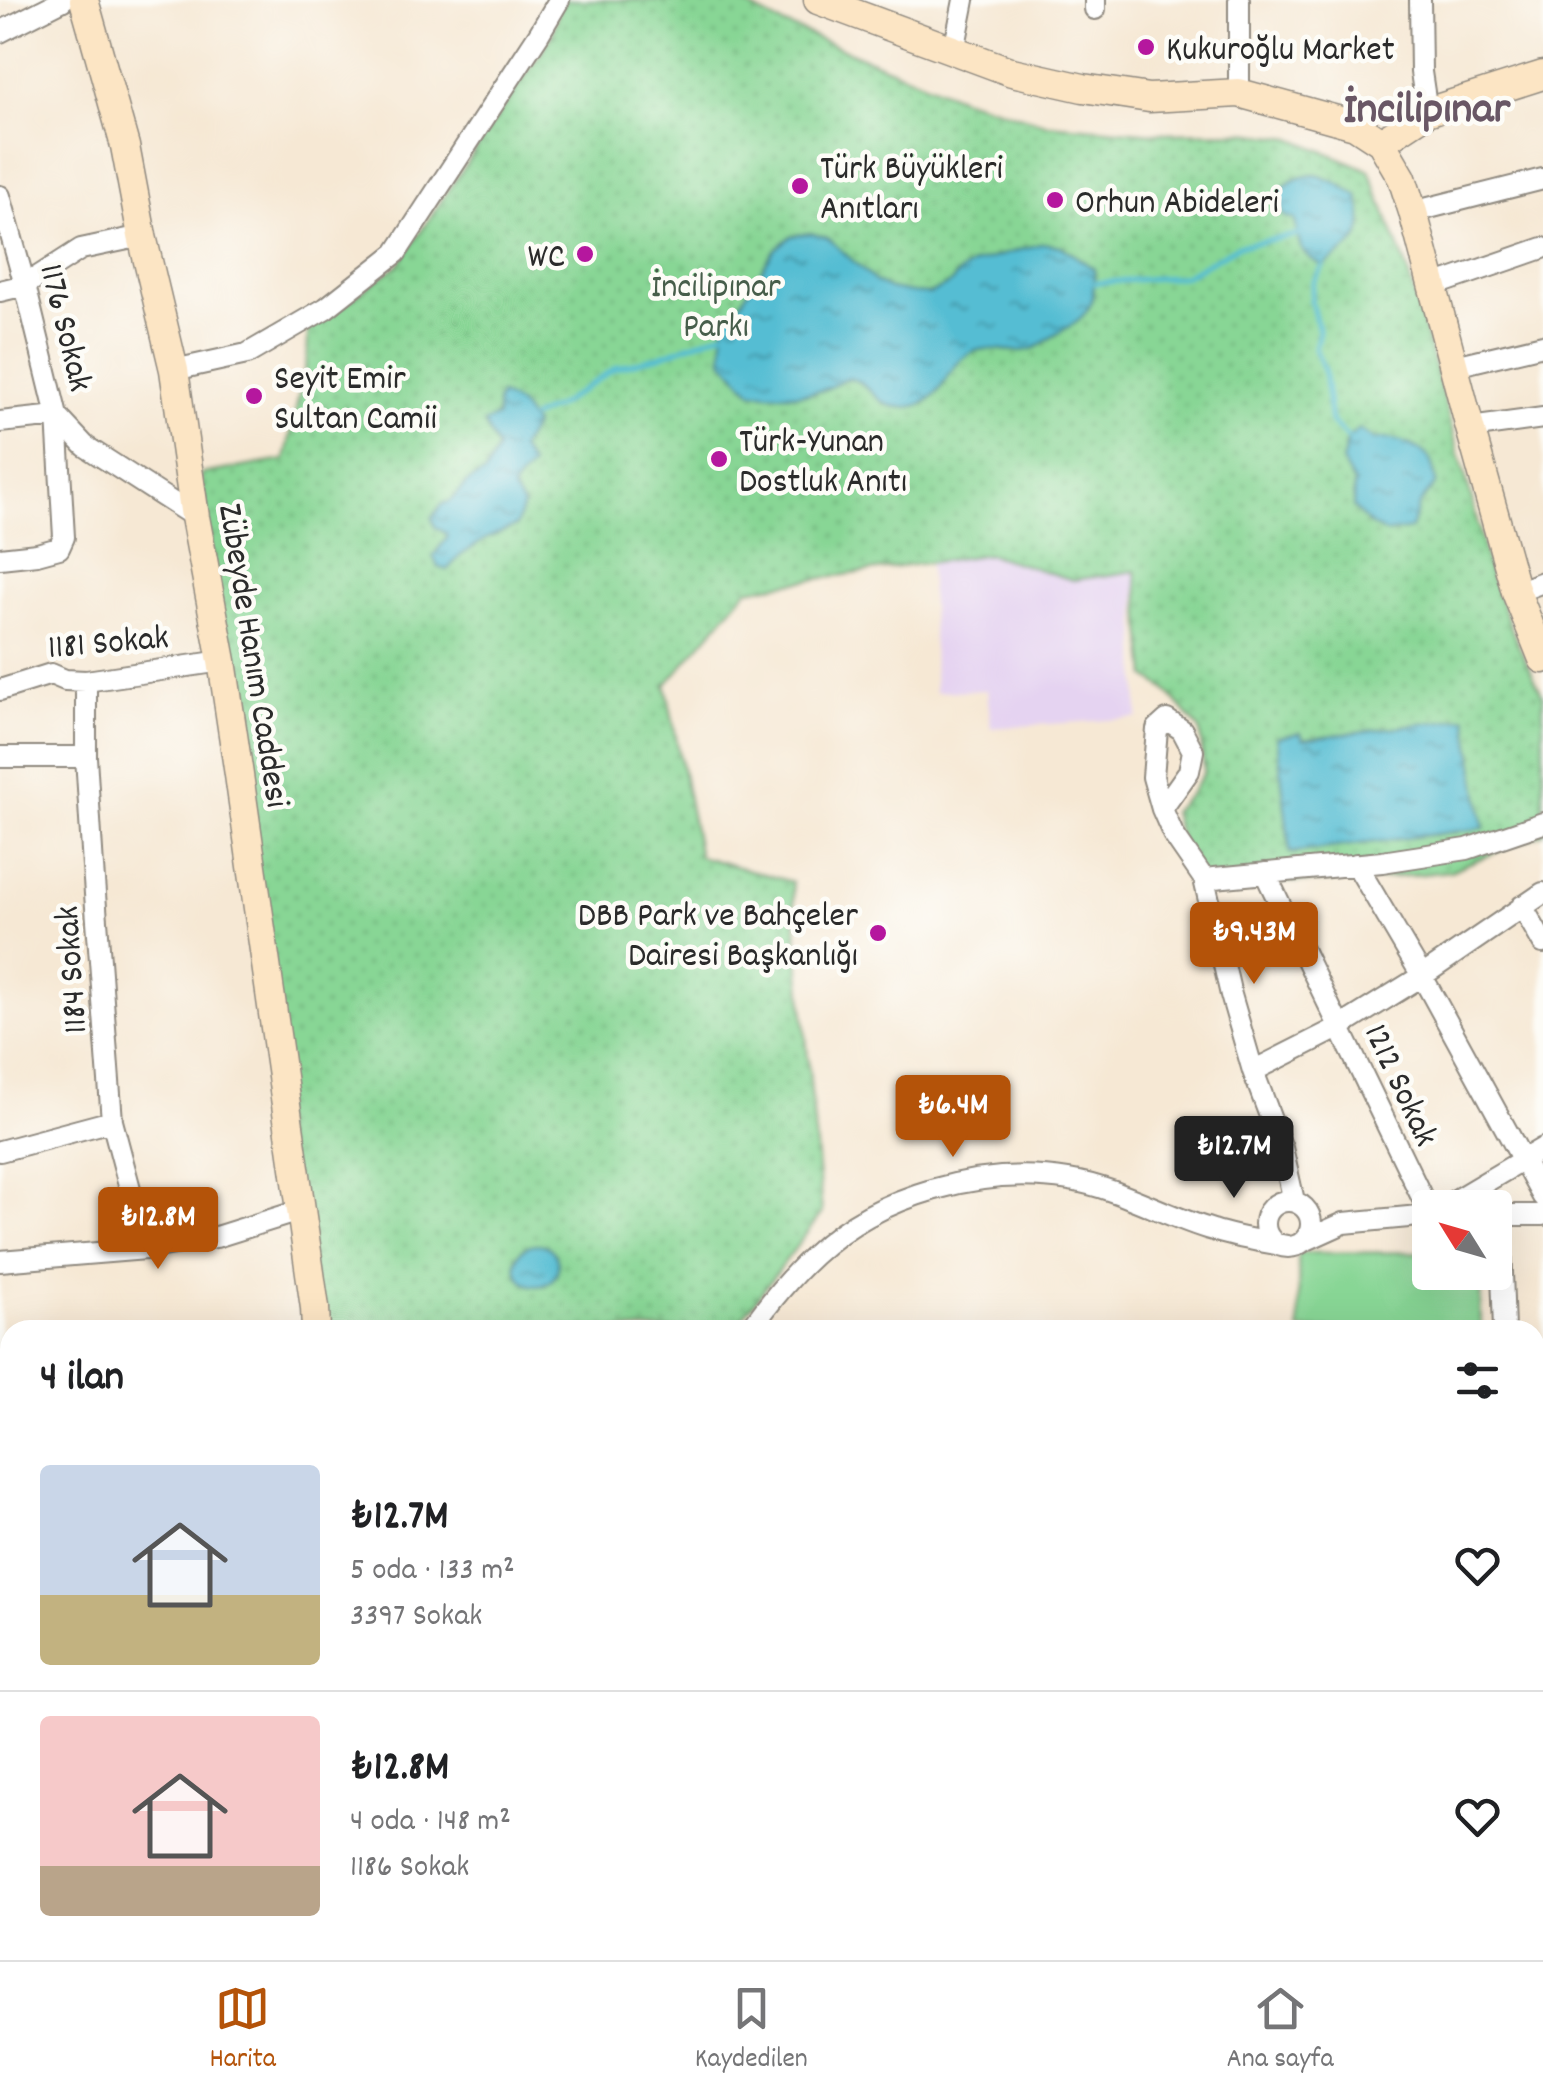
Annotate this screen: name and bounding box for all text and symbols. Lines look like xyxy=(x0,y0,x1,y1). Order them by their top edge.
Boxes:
place label: Kukuroğlu Market xyxy=(1166,27,1395,77)
marker: Kukuroğlu Market xyxy=(1135,36,1157,58)
district label: İncilipınar xyxy=(1344,80,1511,144)
place label: Türk Büyükleri Anıtları xyxy=(820,146,1003,236)
marker: Türk Büyükleri Anıtları xyxy=(789,175,811,197)
place label: Orhun Abideleri xyxy=(1075,180,1279,230)
marker: Orhun Abideleri xyxy=(1044,189,1066,211)
place label: WC xyxy=(528,234,565,284)
marker: WC xyxy=(574,243,596,265)
street label: 1176 Sokak xyxy=(23,259,103,397)
park label: İncilipınar Parkı xyxy=(651,264,781,354)
place label: Seyit Emir Sultan Camii xyxy=(274,356,437,446)
marker: Seyit Emir Sultan Camii xyxy=(243,385,265,407)
place label: Türk-Yunan Dostluk Anıtı xyxy=(739,419,907,509)
marker: Türk-Yunan Dostluk Anıtı xyxy=(708,448,730,470)
street label: Zübeyde Hanım Caddesi xyxy=(202,500,300,811)
street label: 1181 Sokak xyxy=(46,615,171,675)
place label: DBB Park ve Bahçeler Dairesi Başkanlığı xyxy=(578,893,858,983)
pin: ₺9.43M xyxy=(1173,902,1335,987)
street label: 1184 Sokak xyxy=(45,904,103,1035)
text: ₺9.43M xyxy=(1212,911,1296,957)
marker: DBB Park ve Bahçeler Dairesi Başkanlığı xyxy=(867,922,889,944)
street label: 1212 Sokak xyxy=(1348,1017,1449,1156)
pin: ₺6.4M xyxy=(883,1075,1023,1160)
text: ₺6.4M xyxy=(918,1084,988,1130)
pin: ₺12.7M xyxy=(1153,1116,1315,1201)
text: ₺12.7M xyxy=(1196,1125,1272,1171)
pin: ₺12.8M xyxy=(77,1187,239,1272)
north arrow xyxy=(1412,1190,1512,1290)
map controls xyxy=(1412,1190,1512,1290)
text: ₺12.8M xyxy=(120,1196,196,1242)
text: 4 ilan xyxy=(40,1350,124,1410)
icon: filters xyxy=(1450,1353,1505,1408)
text: ₺12.7M xyxy=(350,1489,449,1549)
icon: home xyxy=(120,1505,240,1625)
icon: heart xyxy=(1450,1538,1505,1593)
text: 5 oda · 133 m² xyxy=(350,1549,515,1595)
text: 3397 Sokak xyxy=(350,1595,482,1641)
text: ₺12.8M xyxy=(350,1740,449,1800)
icon: home xyxy=(120,1756,240,1876)
icon: heart xyxy=(1450,1789,1505,1844)
text: 4 oda · 148 m² xyxy=(350,1800,511,1846)
text: 1186 Sokak xyxy=(350,1846,469,1892)
tab: Harita xyxy=(209,1981,276,2081)
tab: Kaydedilen xyxy=(695,1981,808,2081)
tab: Ana sayfa xyxy=(1227,1981,1334,2081)

